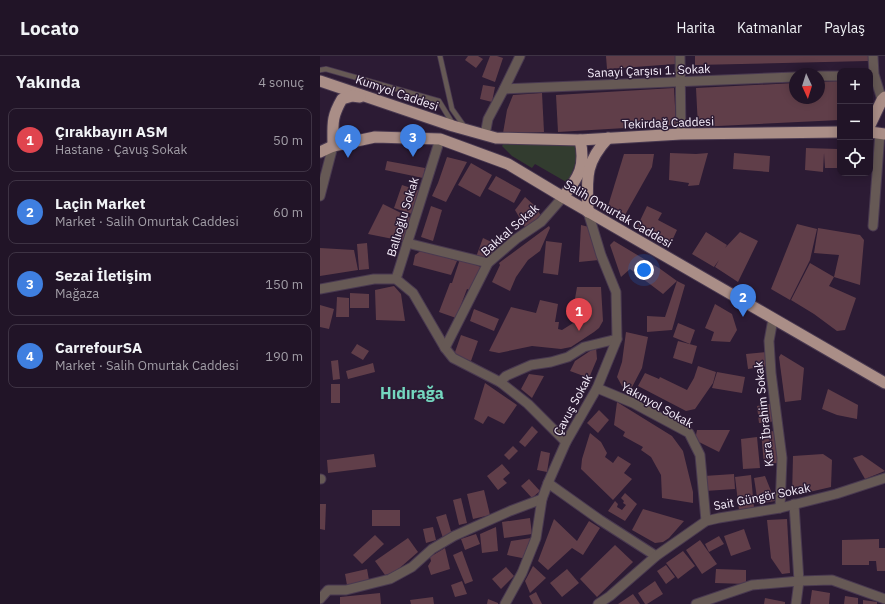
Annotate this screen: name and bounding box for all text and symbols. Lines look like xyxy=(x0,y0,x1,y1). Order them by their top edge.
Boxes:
text: Locato xyxy=(20,16,79,40)
text: Harita xyxy=(677,19,715,37)
text: Katmanlar xyxy=(737,19,802,37)
text: Paylaş xyxy=(824,19,865,37)
street label: Sanayi Çarşısı 1. Sokak xyxy=(587,61,711,80)
north arrow xyxy=(789,68,825,104)
map controls xyxy=(837,68,873,176)
button: + xyxy=(837,68,873,104)
text: Yakında xyxy=(16,71,80,93)
street label: Kumyol Caddesi xyxy=(354,71,441,114)
text: 4 sonuç xyxy=(258,74,304,91)
button: − xyxy=(837,104,873,140)
street label: Tekirdağ Caddesi xyxy=(622,113,714,132)
text: Çırakbayırı ASM xyxy=(55,122,168,141)
pin: 3 xyxy=(400,124,426,157)
pin: 4 xyxy=(335,125,361,158)
text: 1 xyxy=(26,132,34,149)
text: 50 m xyxy=(273,132,303,149)
button: locate xyxy=(837,140,873,176)
text: Hastane · Çavuş Sokak xyxy=(55,141,187,158)
street label: Ballıoğlu Sokak xyxy=(383,175,422,258)
street label: Salih Omurtak Caddesi xyxy=(561,176,675,251)
text: Laçin Market xyxy=(55,194,145,213)
street label: Bakkal Sokak xyxy=(478,200,542,259)
text: 2 xyxy=(26,204,34,221)
text: 60 m xyxy=(273,204,303,221)
text: Market · Salih Omurtak Caddesi xyxy=(55,213,239,230)
your location xyxy=(634,260,654,280)
text: Sezai İletişim xyxy=(55,266,152,285)
text: 3 xyxy=(26,276,34,293)
text: 150 m xyxy=(265,276,303,293)
pin: 2 xyxy=(730,284,756,317)
text: Mağaza xyxy=(55,285,99,302)
pin: 1 xyxy=(566,298,592,331)
text: CarrefourSA xyxy=(55,338,142,357)
text: 4 xyxy=(26,348,34,365)
text: 190 m xyxy=(265,348,303,365)
text: Market · Salih Omurtak Caddesi xyxy=(55,357,239,374)
street label: Kara İbrahim Sokak xyxy=(750,360,776,467)
street label: Çavuş Sokak xyxy=(550,371,595,438)
street label: Yakınyol Sokak xyxy=(618,379,697,431)
district label: Hıdırağa xyxy=(380,383,444,403)
street label: Sait Güngör Sokak xyxy=(712,480,812,513)

